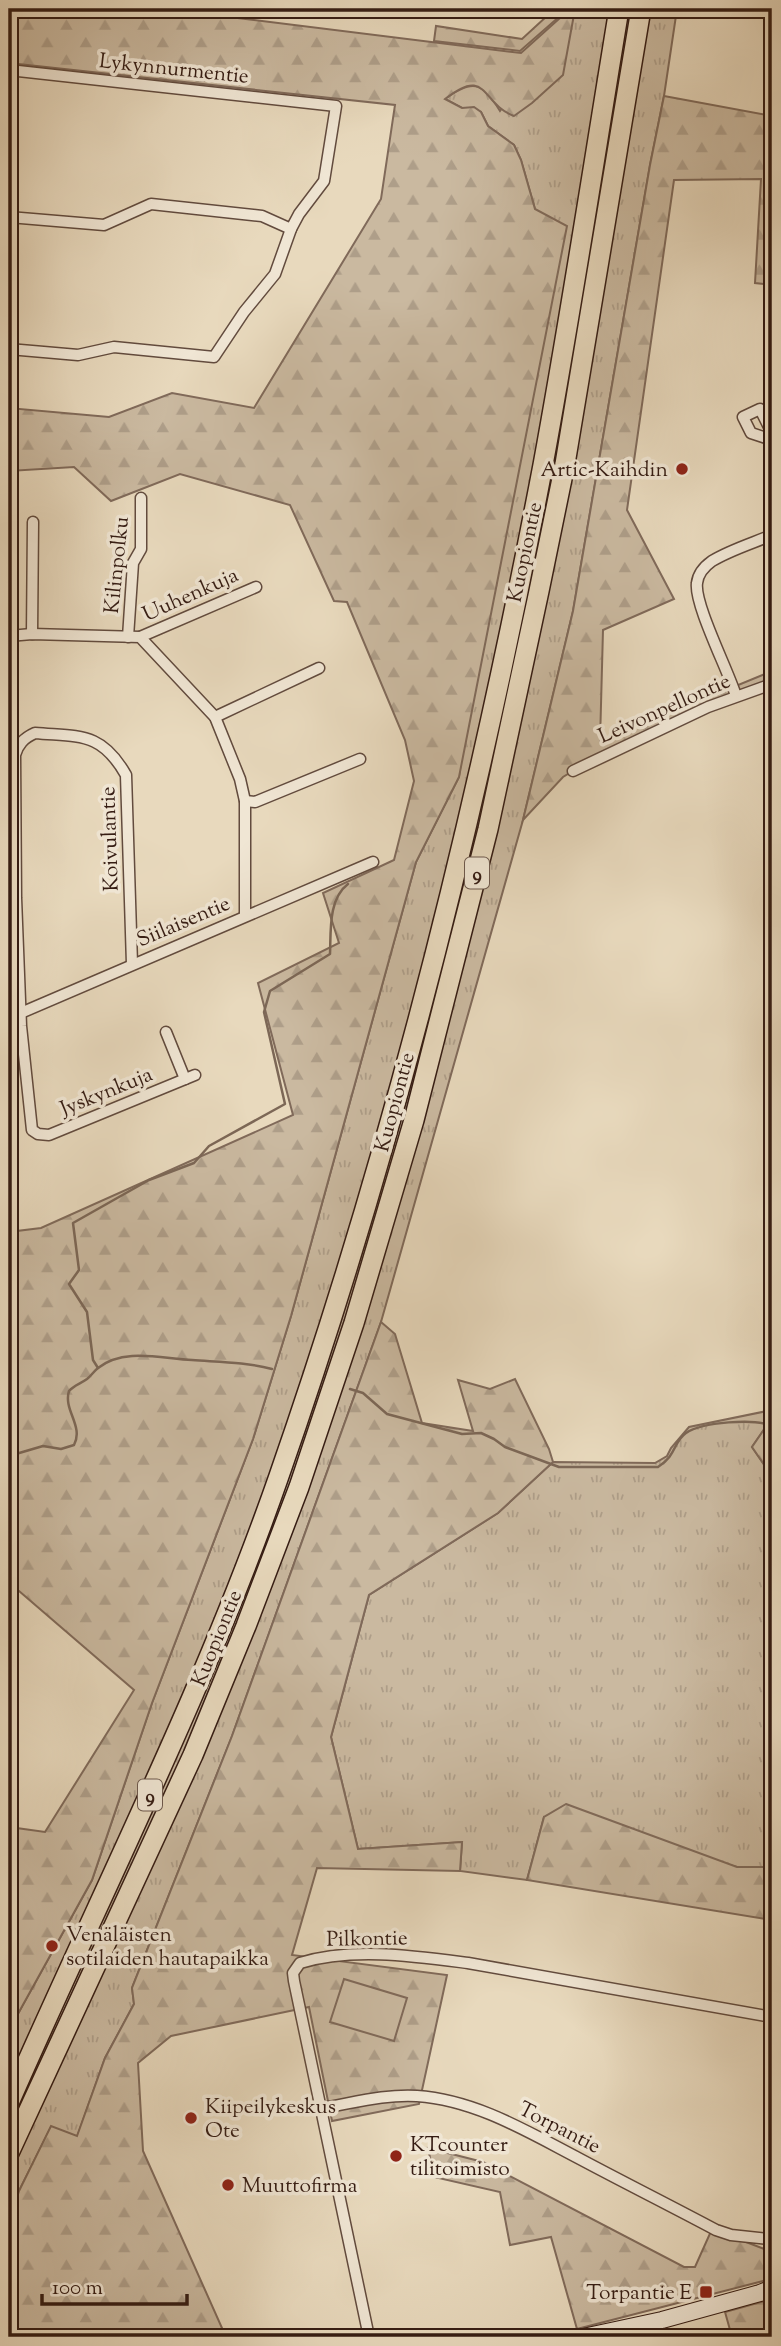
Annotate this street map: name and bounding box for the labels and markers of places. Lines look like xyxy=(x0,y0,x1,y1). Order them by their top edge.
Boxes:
place label: Artic-Kaihdin xyxy=(541,456,668,486)
marker: Artic-Kaihdin xyxy=(674,461,690,477)
place label: Venäläisten sotilaiden hautapaikka xyxy=(66,1921,269,1975)
marker: Venäläisten sotilaiden hautapaikka xyxy=(44,1938,60,1954)
place label: Kiipeilykeskus Ote xyxy=(205,2093,336,2147)
marker: Kiipeilykeskus Ote xyxy=(183,2110,199,2126)
place label: KTcounter tilitoimisto xyxy=(410,2131,510,2185)
marker: KTcounter tilitoimisto xyxy=(388,2148,404,2164)
place label: Muuttofirma xyxy=(242,2172,358,2202)
marker: Muuttofirma xyxy=(220,2177,236,2193)
place label: Torpantie E xyxy=(586,2279,692,2309)
marker: Torpantie E xyxy=(698,2284,714,2300)

